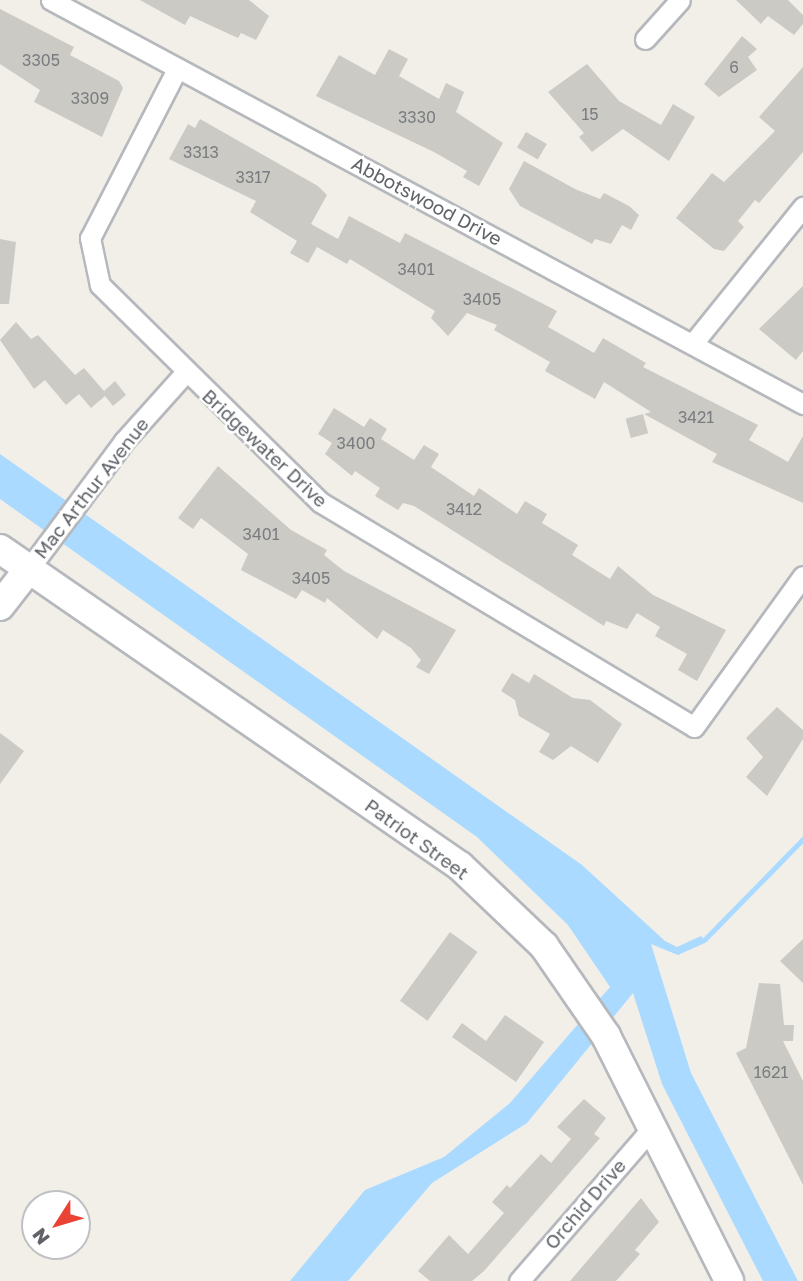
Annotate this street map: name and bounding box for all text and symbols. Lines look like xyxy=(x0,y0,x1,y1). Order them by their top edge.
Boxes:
house number: 3305 xyxy=(22,50,60,70)
house number: 6 xyxy=(729,57,739,77)
house number: 3309 xyxy=(71,88,109,108)
house number: 15 xyxy=(581,104,599,124)
house number: 3330 xyxy=(398,107,436,127)
house number: 3313 xyxy=(183,142,219,162)
street label: Abbotswood Drive xyxy=(348,152,506,250)
house number: 3317 xyxy=(236,167,270,187)
house number: 3401 xyxy=(398,259,434,279)
house number: 3405 xyxy=(463,289,501,309)
street label: Bridgewater Drive xyxy=(198,384,332,512)
house number: 3421 xyxy=(678,407,714,427)
street label: Mac Arthur Avenue xyxy=(29,413,153,563)
house number: 3400 xyxy=(337,433,375,453)
house number: 3412 xyxy=(446,499,482,519)
house number: 3401 xyxy=(243,524,279,544)
house number: 3405 xyxy=(292,568,330,588)
street label: Patriot Street xyxy=(361,794,473,884)
house number: 1621 xyxy=(754,1062,788,1082)
street label: Orchid Drive xyxy=(540,1154,630,1254)
north arrow xyxy=(21,1190,91,1260)
text: N xyxy=(27,1224,54,1249)

